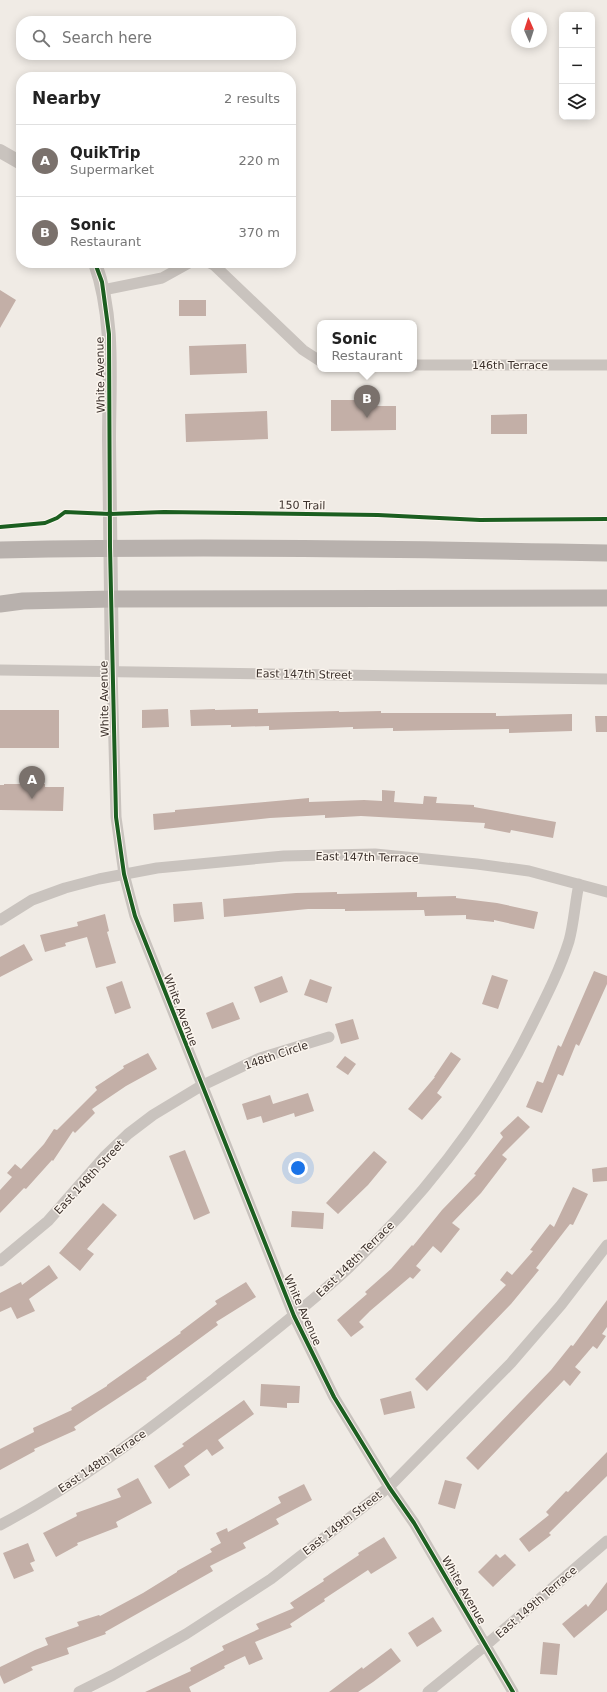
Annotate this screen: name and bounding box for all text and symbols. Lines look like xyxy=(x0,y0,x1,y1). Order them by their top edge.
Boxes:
north arrow xyxy=(511,12,547,48)
map controls xyxy=(559,12,595,120)
button: + xyxy=(559,12,595,48)
search box xyxy=(16,16,296,60)
icon: search xyxy=(30,27,52,49)
text: Search here xyxy=(62,29,152,47)
button: − xyxy=(559,48,595,84)
button: layers xyxy=(559,84,595,120)
text: Nearby xyxy=(32,88,101,108)
text: 2 results xyxy=(224,91,280,106)
text: QuikTrip xyxy=(70,144,140,162)
text: A xyxy=(40,153,50,168)
text: 220 m xyxy=(238,153,280,168)
text: Supermarket xyxy=(70,162,154,177)
text: Sonic xyxy=(70,216,116,234)
text: B xyxy=(40,225,50,240)
text: 370 m xyxy=(238,225,280,240)
text: Restaurant xyxy=(70,234,141,249)
popup xyxy=(317,320,417,372)
text: Sonic xyxy=(331,330,377,348)
street label: White Avenue xyxy=(93,336,108,413)
text: Restaurant xyxy=(331,348,403,363)
street label: 146th Terrace xyxy=(472,359,548,372)
pin: B xyxy=(354,385,380,418)
street label: 150 Trail xyxy=(278,499,326,512)
street label: White Avenue xyxy=(97,660,112,737)
street label: East 147th Street xyxy=(256,667,353,682)
pin: A xyxy=(19,766,45,799)
street label: East 147th Terrace xyxy=(315,850,419,865)
street label: White Avenue xyxy=(161,972,200,1048)
street label: 148th Circle xyxy=(243,1038,310,1072)
street label: East 148th Street xyxy=(52,1137,127,1217)
your location xyxy=(288,1158,308,1178)
street label: East 148th Terrace xyxy=(314,1219,397,1300)
street label: White Avenue xyxy=(281,1273,324,1348)
street label: East 148th Terrace xyxy=(56,1427,149,1496)
street label: East 149th Street xyxy=(300,1488,385,1558)
street label: White Avenue xyxy=(439,1554,488,1627)
street label: East 149th Terrace xyxy=(493,1564,580,1641)

